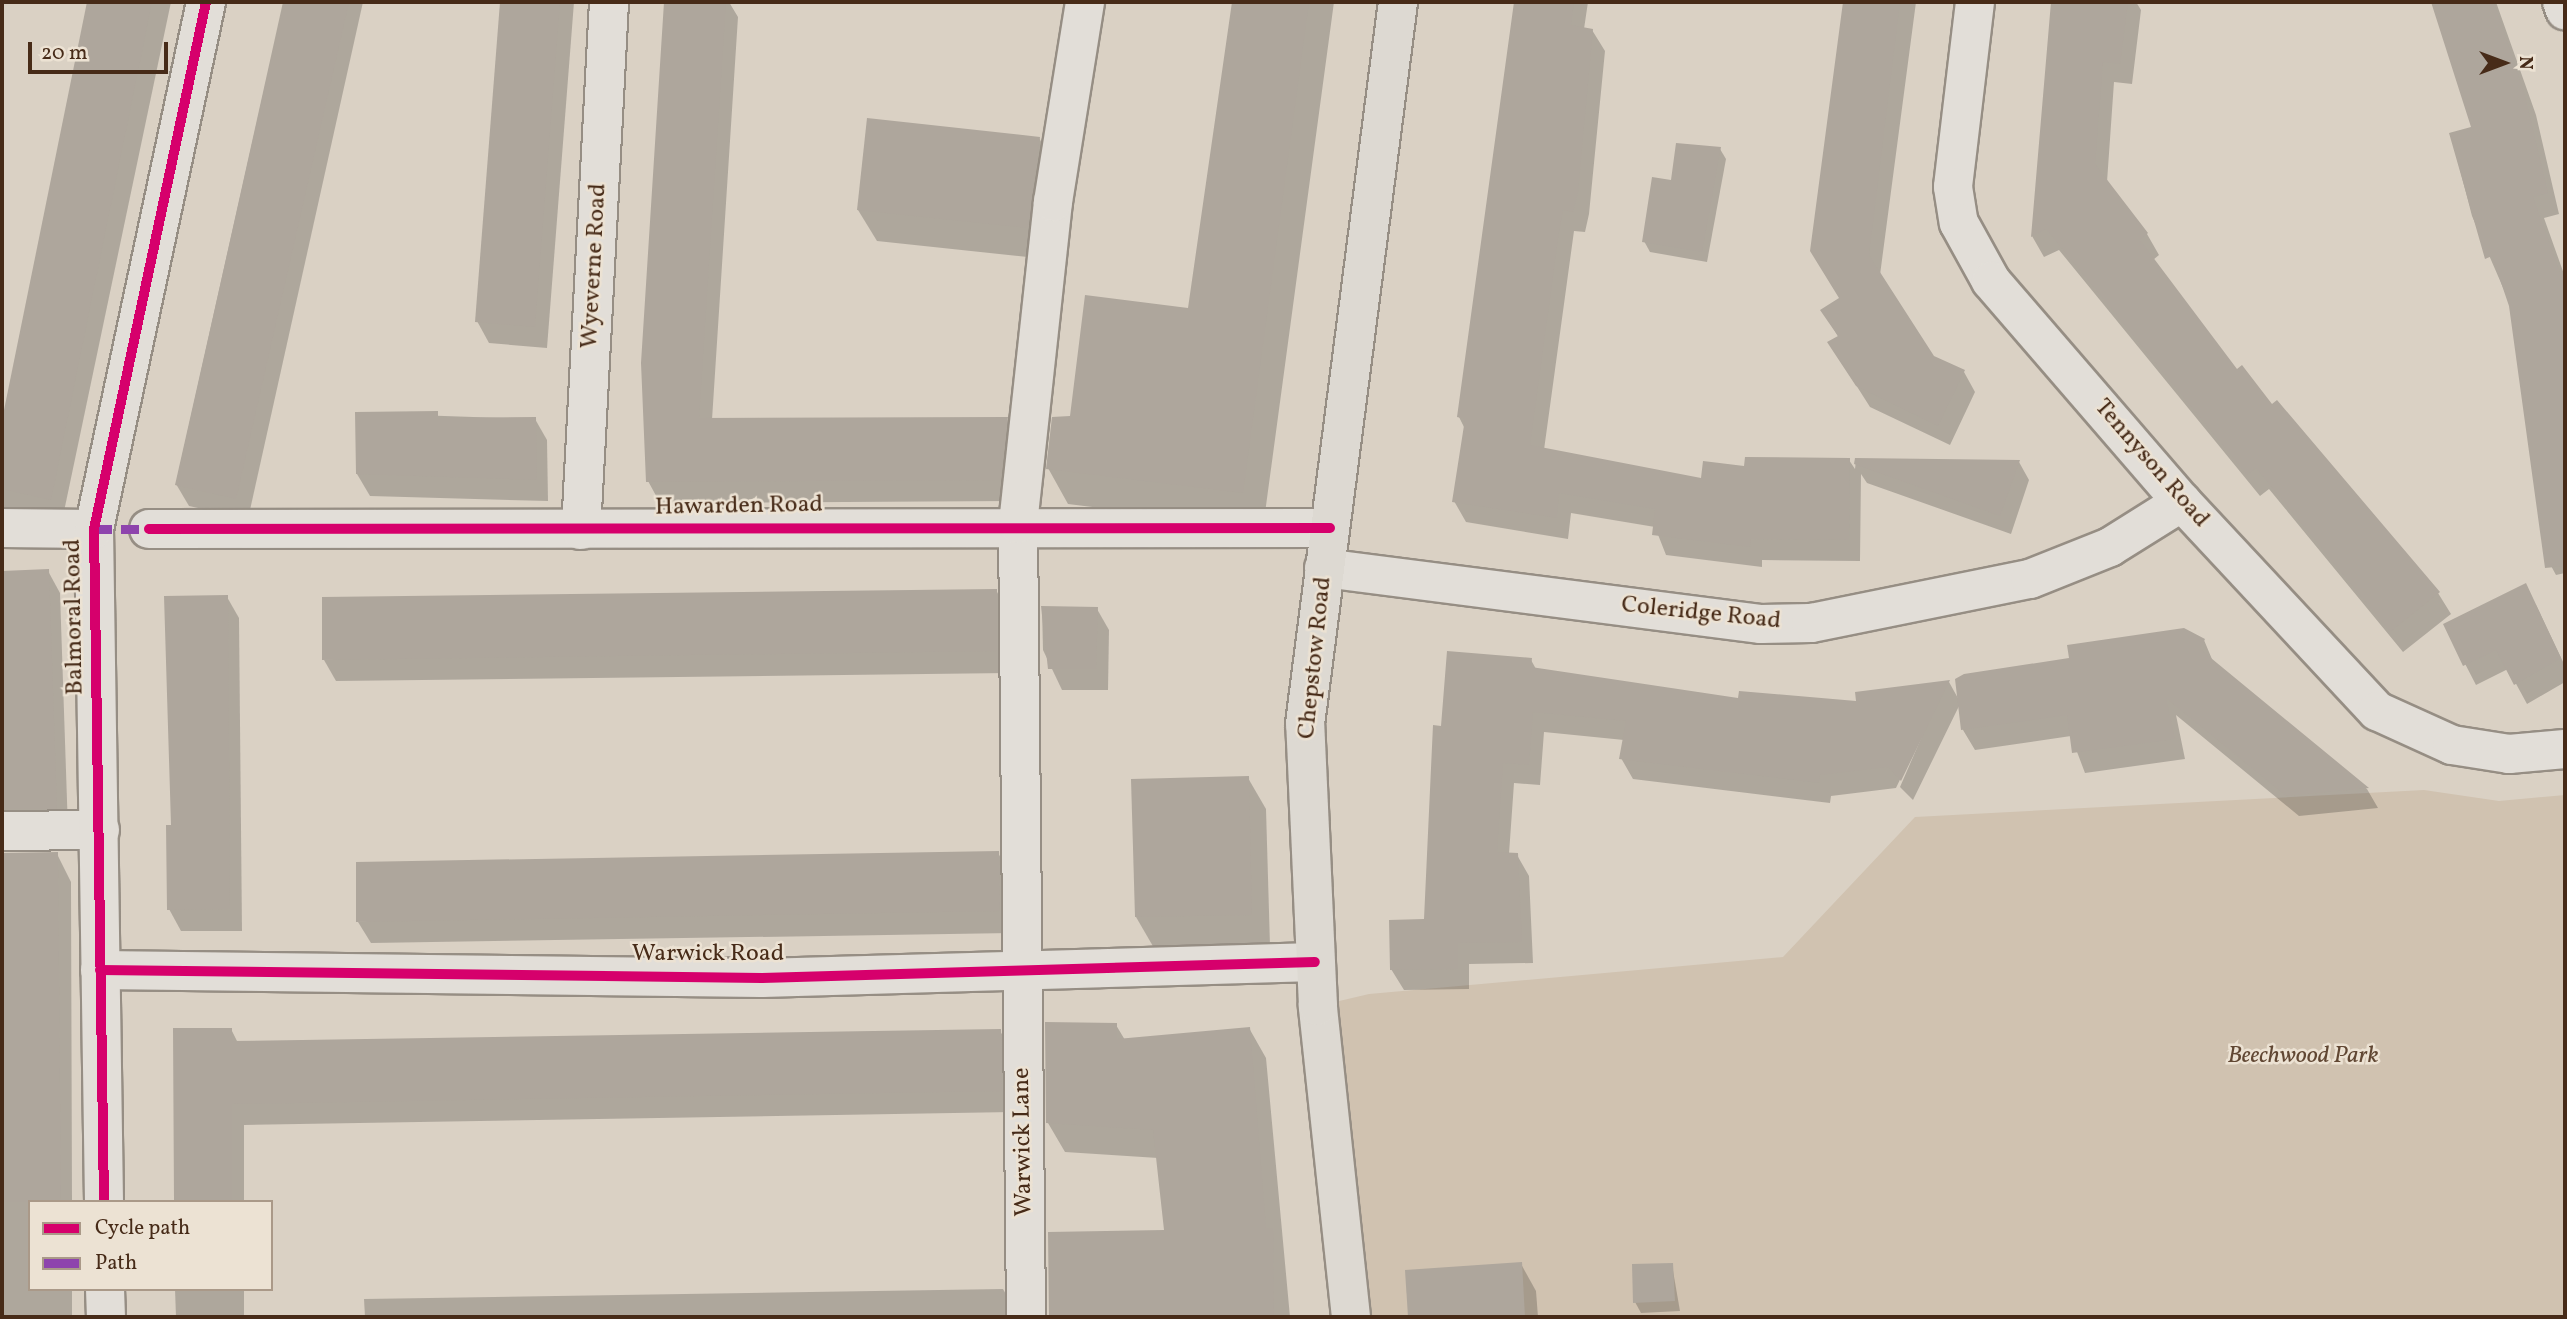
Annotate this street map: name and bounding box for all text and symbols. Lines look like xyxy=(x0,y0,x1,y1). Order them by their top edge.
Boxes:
scale bar xyxy=(32,28,172,72)
north arrow xyxy=(2469,28,2539,98)
text: 20 m xyxy=(41,39,87,68)
text: N xyxy=(2512,56,2538,70)
street label: Wyeverne Road xyxy=(576,183,614,349)
street label: Tennyson Road xyxy=(2087,394,2215,534)
street label: Hawarden Road xyxy=(655,491,823,523)
street label: Balmoral Road xyxy=(59,539,91,695)
street label: Chepstow Road xyxy=(1293,575,1339,741)
street label: Coleridge Road xyxy=(1620,591,1782,637)
street label: Warwick Road xyxy=(632,941,784,969)
park label: Beechwood Park xyxy=(2227,1043,2379,1071)
street label: Warwick Lane xyxy=(1008,1067,1040,1217)
legend xyxy=(28,1200,273,1291)
text: Cycle path xyxy=(95,1214,190,1243)
text: Path xyxy=(95,1249,137,1278)

